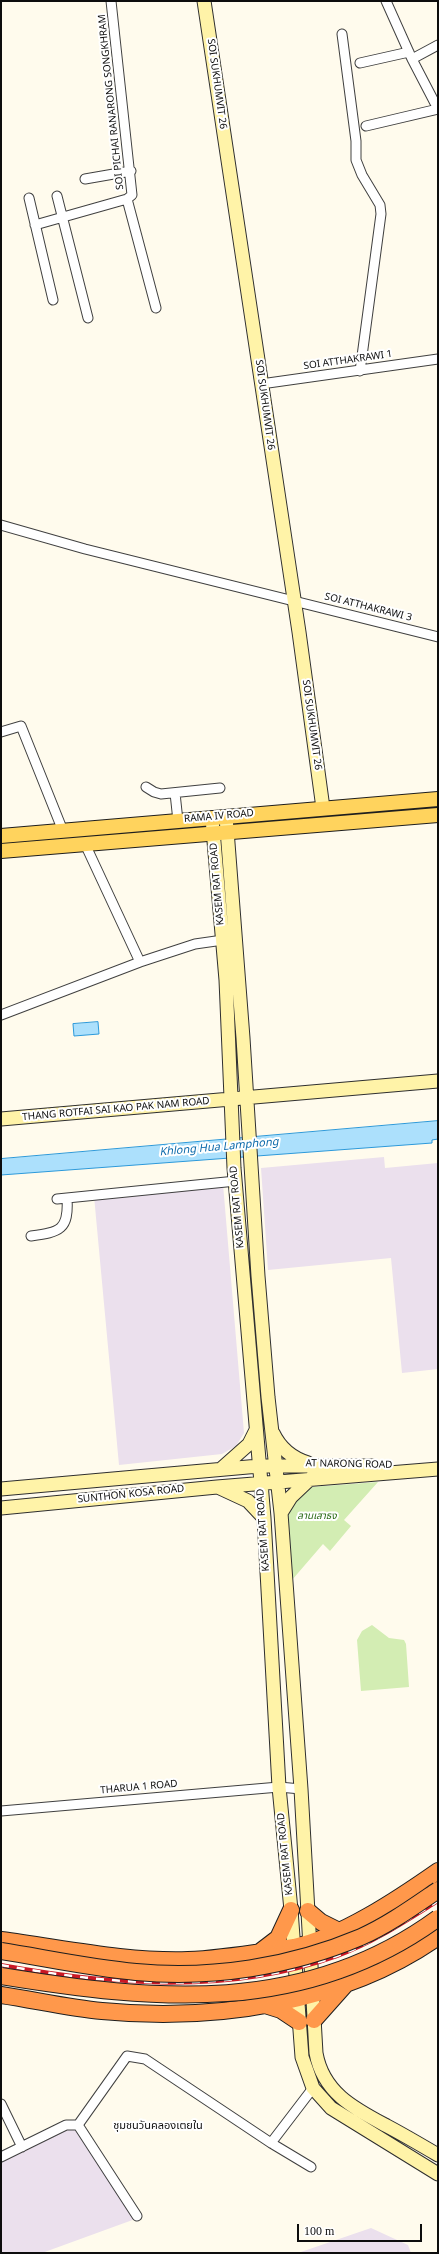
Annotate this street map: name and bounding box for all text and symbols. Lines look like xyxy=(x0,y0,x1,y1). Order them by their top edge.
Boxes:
street label: SOI PICHAI RANARONG SONGKHRAM xyxy=(97,17,127,187)
street label: SOI SUKHUMVIT 26 xyxy=(204,39,228,129)
street label: SOI ATTHAKRAWI 1 xyxy=(304,349,392,373)
street label: SOI SUKHUMVIT 26 xyxy=(252,360,276,450)
street label: SOI ATTHAKRAWI 3 xyxy=(324,592,412,624)
street label: SOI SUKHUMVIT 26 xyxy=(299,680,323,770)
street label: RAMA IV ROAD xyxy=(185,808,253,826)
street label: KASEM RAT ROAD xyxy=(208,843,228,925)
street label: THANG ROTFAI SAI KAO PAK NAM ROAD xyxy=(25,1096,207,1124)
water label: Khlong Hua Lamphong xyxy=(160,1136,278,1160)
street label: KASEM RAT ROAD xyxy=(228,1166,248,1248)
street label: AT NARONG ROAD xyxy=(307,1458,391,1472)
street label: SUNTHON KOSA ROAD xyxy=(78,1484,184,1506)
street label: KASEM RAT ROAD xyxy=(255,1489,273,1571)
park label: ลานเสาธง xyxy=(297,1511,337,1523)
street label: THARUA 1 ROAD xyxy=(101,1779,177,1797)
street label: KASEM RAT ROAD xyxy=(276,1813,296,1895)
district label: ชุมชนวันคลองเตยใน xyxy=(113,2120,203,2134)
scale bar xyxy=(299,2216,424,2242)
text: 100 m xyxy=(304,2224,334,2238)

